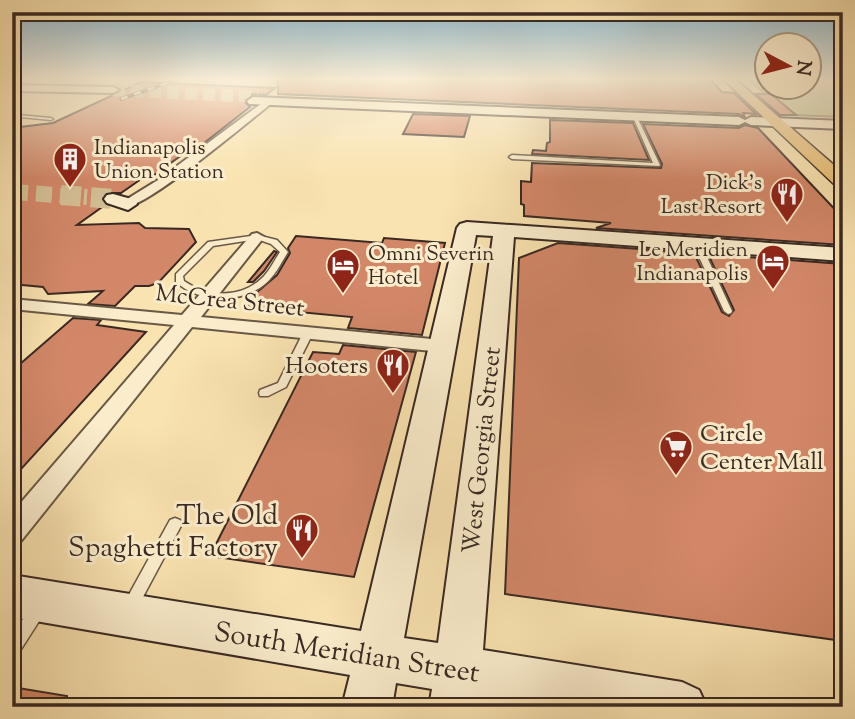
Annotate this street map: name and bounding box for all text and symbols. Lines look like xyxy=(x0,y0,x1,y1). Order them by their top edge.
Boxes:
north arrow xyxy=(754,32,824,102)
text: N xyxy=(788,59,817,77)
place label: Indianapolis Union Station xyxy=(94,134,224,188)
building icon: Indianapolis Union Station xyxy=(51,140,89,189)
place label: Dick's Last Resort xyxy=(661,169,762,223)
restaurant icon: Dick's Last Resort xyxy=(768,175,806,224)
place label: Le Meridien Indianapolis xyxy=(636,236,748,290)
place label: Omni Severin Hotel xyxy=(368,240,495,294)
hotel icon: Le Meridien Indianapolis xyxy=(754,242,792,291)
hotel icon: Omni Severin Hotel xyxy=(324,246,362,295)
street label: McCrea Street xyxy=(153,277,306,327)
street label: West Georgia Street xyxy=(455,345,511,555)
restaurant icon: Hooters xyxy=(374,346,412,395)
place label: Hooters xyxy=(285,350,368,384)
place label: Circle Center Mall xyxy=(700,418,824,480)
supermarket icon: Circle Center Mall xyxy=(657,428,695,477)
place label: The Old Spaghetti Factory xyxy=(68,497,278,569)
restaurant icon: The Old Spaghetti Factory xyxy=(283,511,321,560)
street label: South Meridian Street xyxy=(211,613,483,695)

